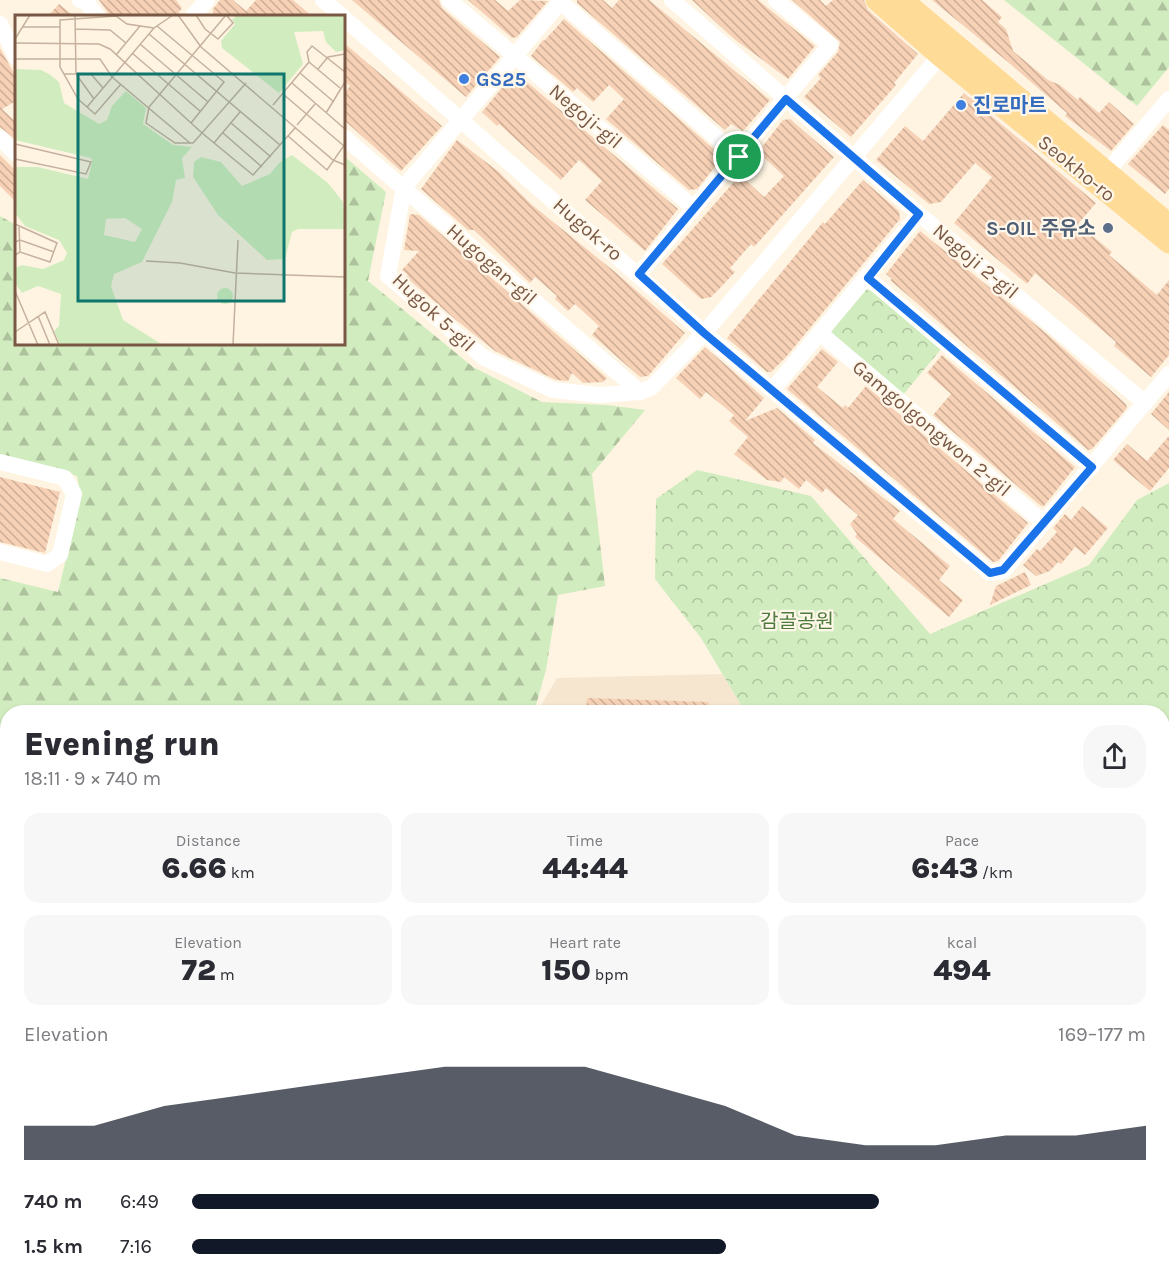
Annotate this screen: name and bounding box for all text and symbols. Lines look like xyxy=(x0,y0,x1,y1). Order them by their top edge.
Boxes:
inset map xyxy=(15,15,345,345)
place label: GS25 xyxy=(476,68,526,91)
marker: GS25 xyxy=(457,72,471,86)
street label: Negoji-gil xyxy=(544,79,627,154)
place label: 진로마트 xyxy=(973,94,1047,117)
marker: 진로마트 xyxy=(954,98,968,112)
street label: Seokho-ro xyxy=(1033,130,1120,206)
pin xyxy=(713,131,764,182)
icon: arrive xyxy=(722,140,755,173)
street label: Hugok-ro xyxy=(548,193,627,266)
place label: S-OIL 주유소 xyxy=(986,217,1096,240)
street label: Hugogan-gil xyxy=(442,219,541,310)
street label: Negoji 2-gil xyxy=(928,219,1023,304)
marker: S-OIL 주유소 xyxy=(1101,221,1115,235)
street label: Hugok 5-gil xyxy=(387,268,480,357)
street label: Gamgolgongwon 2-gil xyxy=(848,355,1016,501)
park label: 감골공원 xyxy=(760,610,834,633)
text: Evening run xyxy=(24,725,220,763)
button: share xyxy=(1083,725,1146,788)
text: 18:11 · 9 × 740 m xyxy=(24,767,161,790)
text: Distance xyxy=(176,831,240,850)
text: Time xyxy=(567,831,603,850)
text: Pace xyxy=(945,831,979,850)
text: 6.66 xyxy=(161,850,227,886)
text: 44:44 xyxy=(542,850,628,886)
text: 6:43 xyxy=(911,850,978,886)
text: km xyxy=(227,863,255,882)
text: /km xyxy=(978,863,1013,882)
text: Elevation xyxy=(174,933,242,952)
text: Heart rate xyxy=(549,933,621,952)
text: kcal xyxy=(947,933,977,952)
text: 72 xyxy=(181,952,216,988)
text: 150 xyxy=(541,952,591,988)
text: 494 xyxy=(933,952,991,988)
text: m xyxy=(216,965,235,984)
text: bpm xyxy=(591,965,629,984)
text: Elevation xyxy=(24,1023,109,1046)
text: 169–177 m xyxy=(1058,1023,1146,1046)
text: 740 m xyxy=(24,1190,83,1213)
text: 6:49 xyxy=(120,1190,159,1213)
text: 1.5 km xyxy=(24,1235,83,1258)
text: 7:16 xyxy=(120,1235,152,1258)

